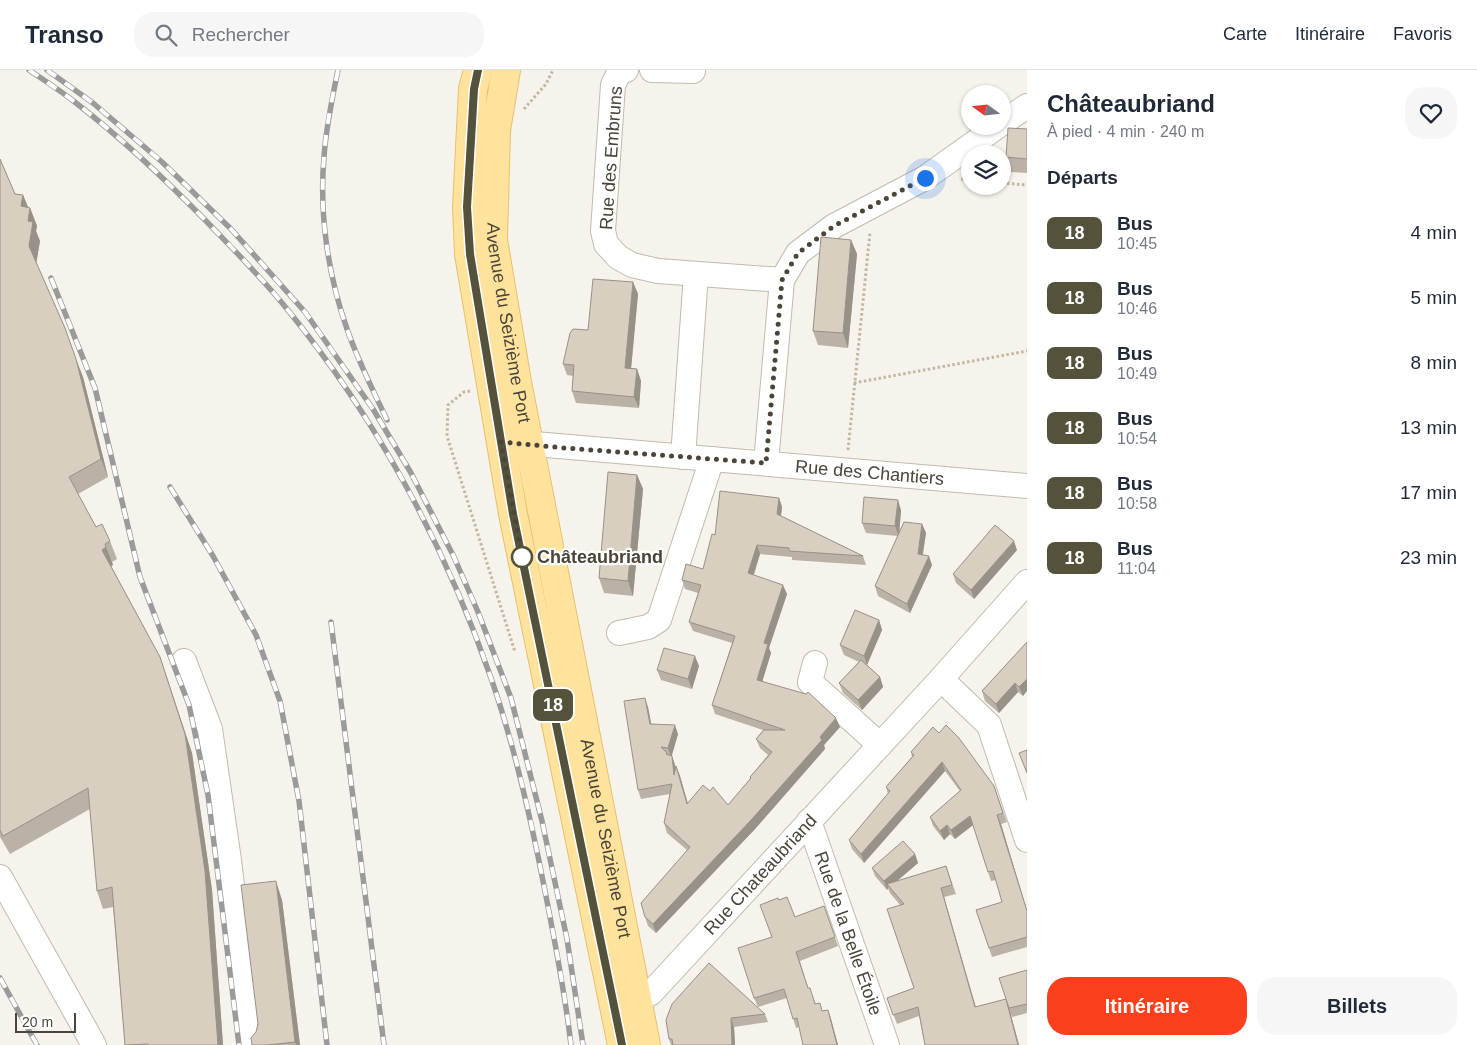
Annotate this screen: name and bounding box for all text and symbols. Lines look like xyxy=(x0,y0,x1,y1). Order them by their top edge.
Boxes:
search box xyxy=(134,12,484,57)
text: Transo xyxy=(25,21,104,48)
icon: search xyxy=(152,21,180,49)
text: Rechercher xyxy=(192,24,290,45)
text: Carte xyxy=(1223,24,1267,44)
text: Itinéraire xyxy=(1295,24,1365,44)
text: Favoris xyxy=(1393,24,1452,44)
street label: Rue des Embruns xyxy=(596,85,626,231)
north arrow xyxy=(961,85,1011,135)
map controls xyxy=(961,85,1011,195)
button: heart xyxy=(1405,87,1457,139)
text: Châteaubriand xyxy=(1047,90,1215,117)
text: À pied · 4 min · 240 m xyxy=(1047,123,1204,140)
button: layers xyxy=(961,145,1011,195)
your location xyxy=(913,166,938,191)
text: Départs xyxy=(1047,167,1118,188)
text: Bus xyxy=(1117,213,1153,234)
street label: Avenue du Seizième Port xyxy=(483,222,535,425)
text: 4 min xyxy=(1411,222,1457,243)
text: 18 xyxy=(1064,223,1085,243)
text: 10:45 xyxy=(1117,235,1157,252)
text: Bus xyxy=(1117,278,1153,299)
text: 5 min xyxy=(1411,287,1457,308)
text: 18 xyxy=(1064,288,1085,308)
text: 10:46 xyxy=(1117,300,1157,317)
text: Bus xyxy=(1117,343,1153,364)
text: 8 min xyxy=(1411,352,1457,373)
text: 18 xyxy=(1064,353,1085,373)
text: 10:49 xyxy=(1117,365,1157,382)
text: Bus xyxy=(1117,408,1153,429)
text: 13 min xyxy=(1400,417,1457,438)
text: 18 xyxy=(1064,418,1085,438)
text: 10:54 xyxy=(1117,430,1157,447)
street label: Rue des Chantiers xyxy=(795,456,945,489)
text: Bus xyxy=(1117,473,1153,494)
text: 17 min xyxy=(1400,482,1457,503)
text: 18 xyxy=(1064,483,1085,503)
text: 10:58 xyxy=(1117,495,1157,512)
text: Bus xyxy=(1117,538,1153,559)
marker: Châteaubriand xyxy=(511,546,533,568)
place label: Châteaubriand xyxy=(537,547,663,567)
text: 23 min xyxy=(1400,547,1457,568)
text: 18 xyxy=(1064,548,1085,568)
text: 11:04 xyxy=(1117,560,1156,577)
line badge: 18 xyxy=(530,689,576,721)
text: 18 xyxy=(543,695,563,715)
street label: Avenue du Seizième Port xyxy=(577,737,635,940)
street label: Rue Chateaubriand xyxy=(700,810,821,939)
street label: Rue de la Belle Étoile xyxy=(810,849,886,1018)
button: Itinéraire xyxy=(1047,977,1247,1035)
button: Billets xyxy=(1257,977,1457,1035)
scale bar xyxy=(15,1010,76,1033)
text: 20 m xyxy=(22,1014,53,1030)

